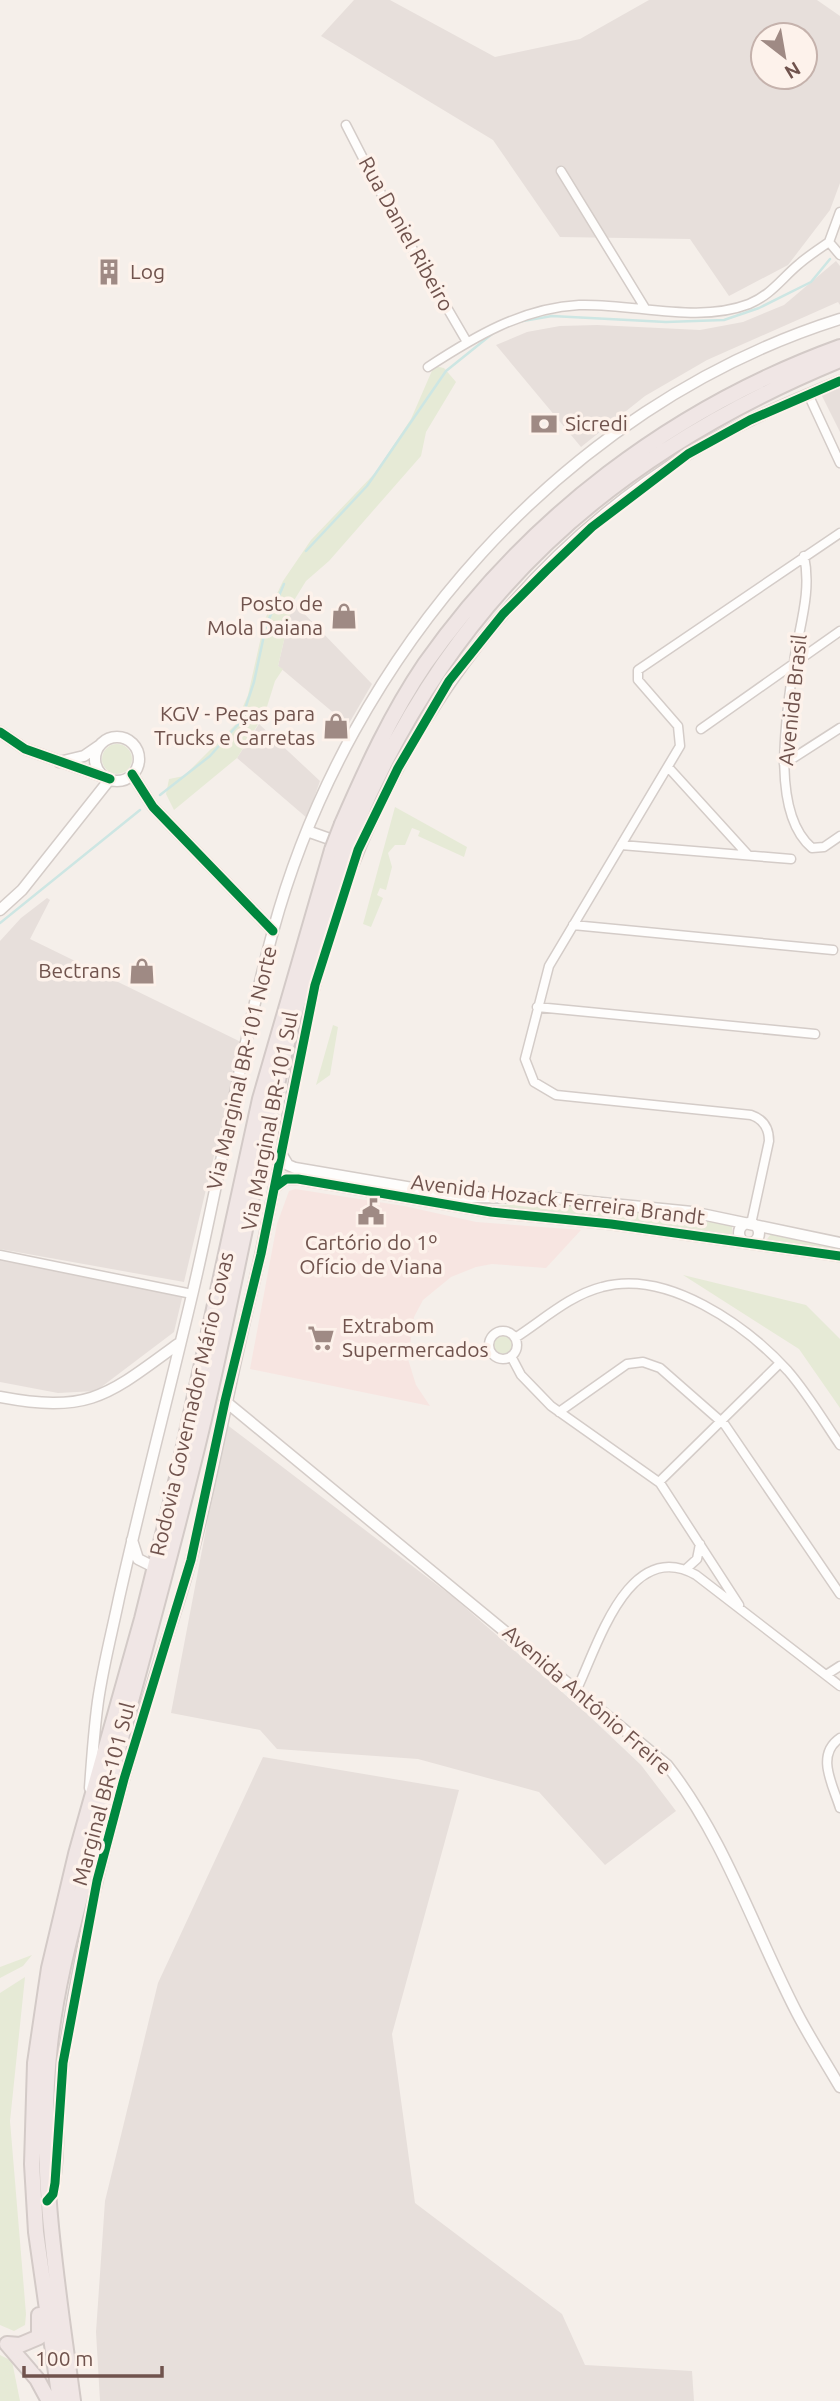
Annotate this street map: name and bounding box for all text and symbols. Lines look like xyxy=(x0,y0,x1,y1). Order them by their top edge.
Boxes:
north arrow xyxy=(749,21,819,91)
text: N xyxy=(781,57,805,84)
street label: Rua Daniel Ribeiro xyxy=(355,152,459,315)
building icon: Log xyxy=(94,257,124,287)
place label: Log xyxy=(130,259,165,283)
bank icon: Sicredi xyxy=(529,409,559,439)
place label: Sicredi xyxy=(565,411,628,435)
place label: Posto de Mola Daiana xyxy=(207,591,323,639)
shop icon: Posto de Mola Daiana xyxy=(329,601,359,631)
street label: Avenida Brasil xyxy=(773,633,811,767)
place label: KGV - Peças para Trucks e Carretas xyxy=(154,701,315,749)
shop icon: KGV - Peças para Trucks e Carretas xyxy=(321,711,351,741)
street label: Via Marginal BR-101 Norte xyxy=(201,943,281,1192)
shop icon: Bectrans xyxy=(127,956,157,986)
place label: Bectrans xyxy=(38,958,121,982)
street label: Via Marginal BR-101 Sul xyxy=(236,1009,302,1233)
street label: Avenida Hozack Ferreira Brandt xyxy=(410,1169,706,1229)
public building icon: Cartório do 1º Ofício de Viana xyxy=(356,1197,386,1227)
place label: Cartório do 1º Ofício de Viana xyxy=(299,1230,443,1278)
street label: Rodovia Governador Mário Covas xyxy=(144,1249,238,1558)
place label: Extrabom Supermercados xyxy=(342,1313,489,1361)
supermarket icon: Extrabom Supermercados xyxy=(306,1323,336,1353)
street label: Avenida Antônio Freire xyxy=(499,1620,677,1779)
street label: Marginal BR-101 Sul xyxy=(67,1700,139,1888)
scale bar xyxy=(24,2334,163,2378)
text: 100 m xyxy=(35,2346,93,2370)

